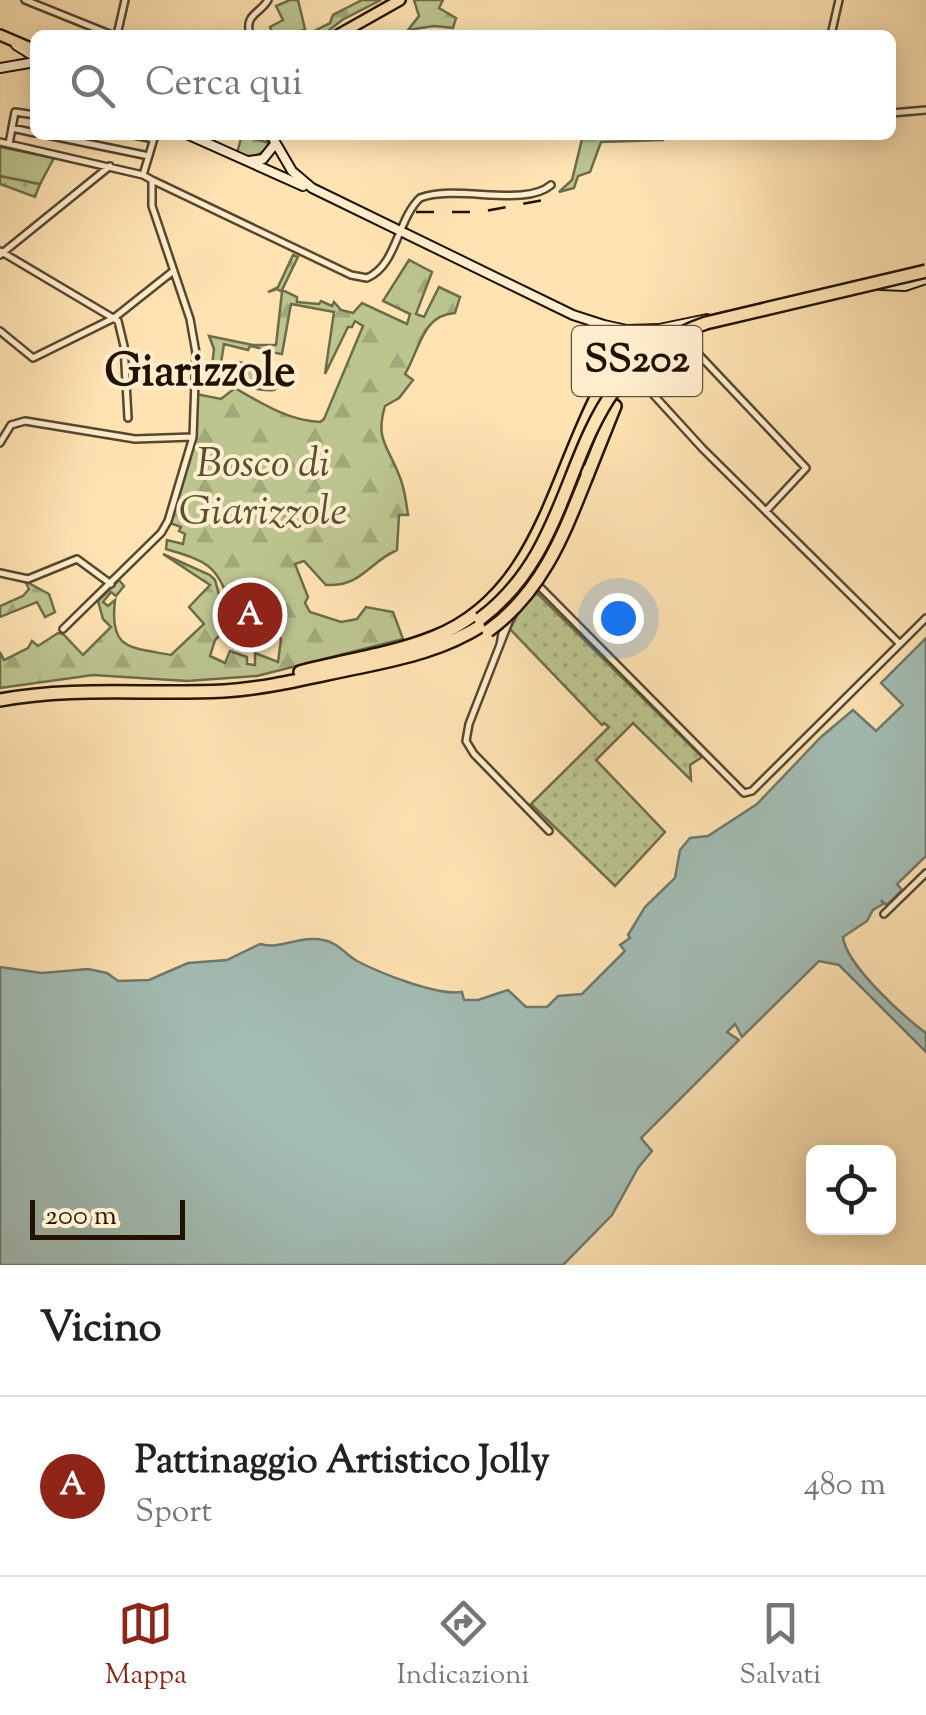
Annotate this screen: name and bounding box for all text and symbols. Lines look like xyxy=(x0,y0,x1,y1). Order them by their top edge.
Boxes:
search box xyxy=(30,30,896,140)
icon: search xyxy=(65,58,120,113)
text: Cerca qui xyxy=(145,58,303,112)
road number: SS202 xyxy=(572,326,702,396)
district label: Giarizzole xyxy=(105,342,295,407)
park label: Bosco di Giarizzole xyxy=(179,436,347,544)
pin: A xyxy=(218,578,282,652)
your location xyxy=(593,593,644,644)
map controls xyxy=(806,1145,896,1235)
button: locate xyxy=(806,1145,896,1235)
scale bar xyxy=(30,1195,185,1240)
text: 200 m xyxy=(45,1197,117,1237)
text: Vicino xyxy=(40,1300,161,1360)
text: Pattinaggio Artistico Jolly xyxy=(135,1436,550,1490)
text: A xyxy=(60,1463,85,1509)
text: 480 m xyxy=(804,1463,886,1509)
text: Sport xyxy=(135,1490,212,1536)
tab: Mappa xyxy=(105,1596,187,1696)
tab: Indicazioni xyxy=(397,1596,530,1696)
tab: Salvati xyxy=(739,1596,821,1696)

